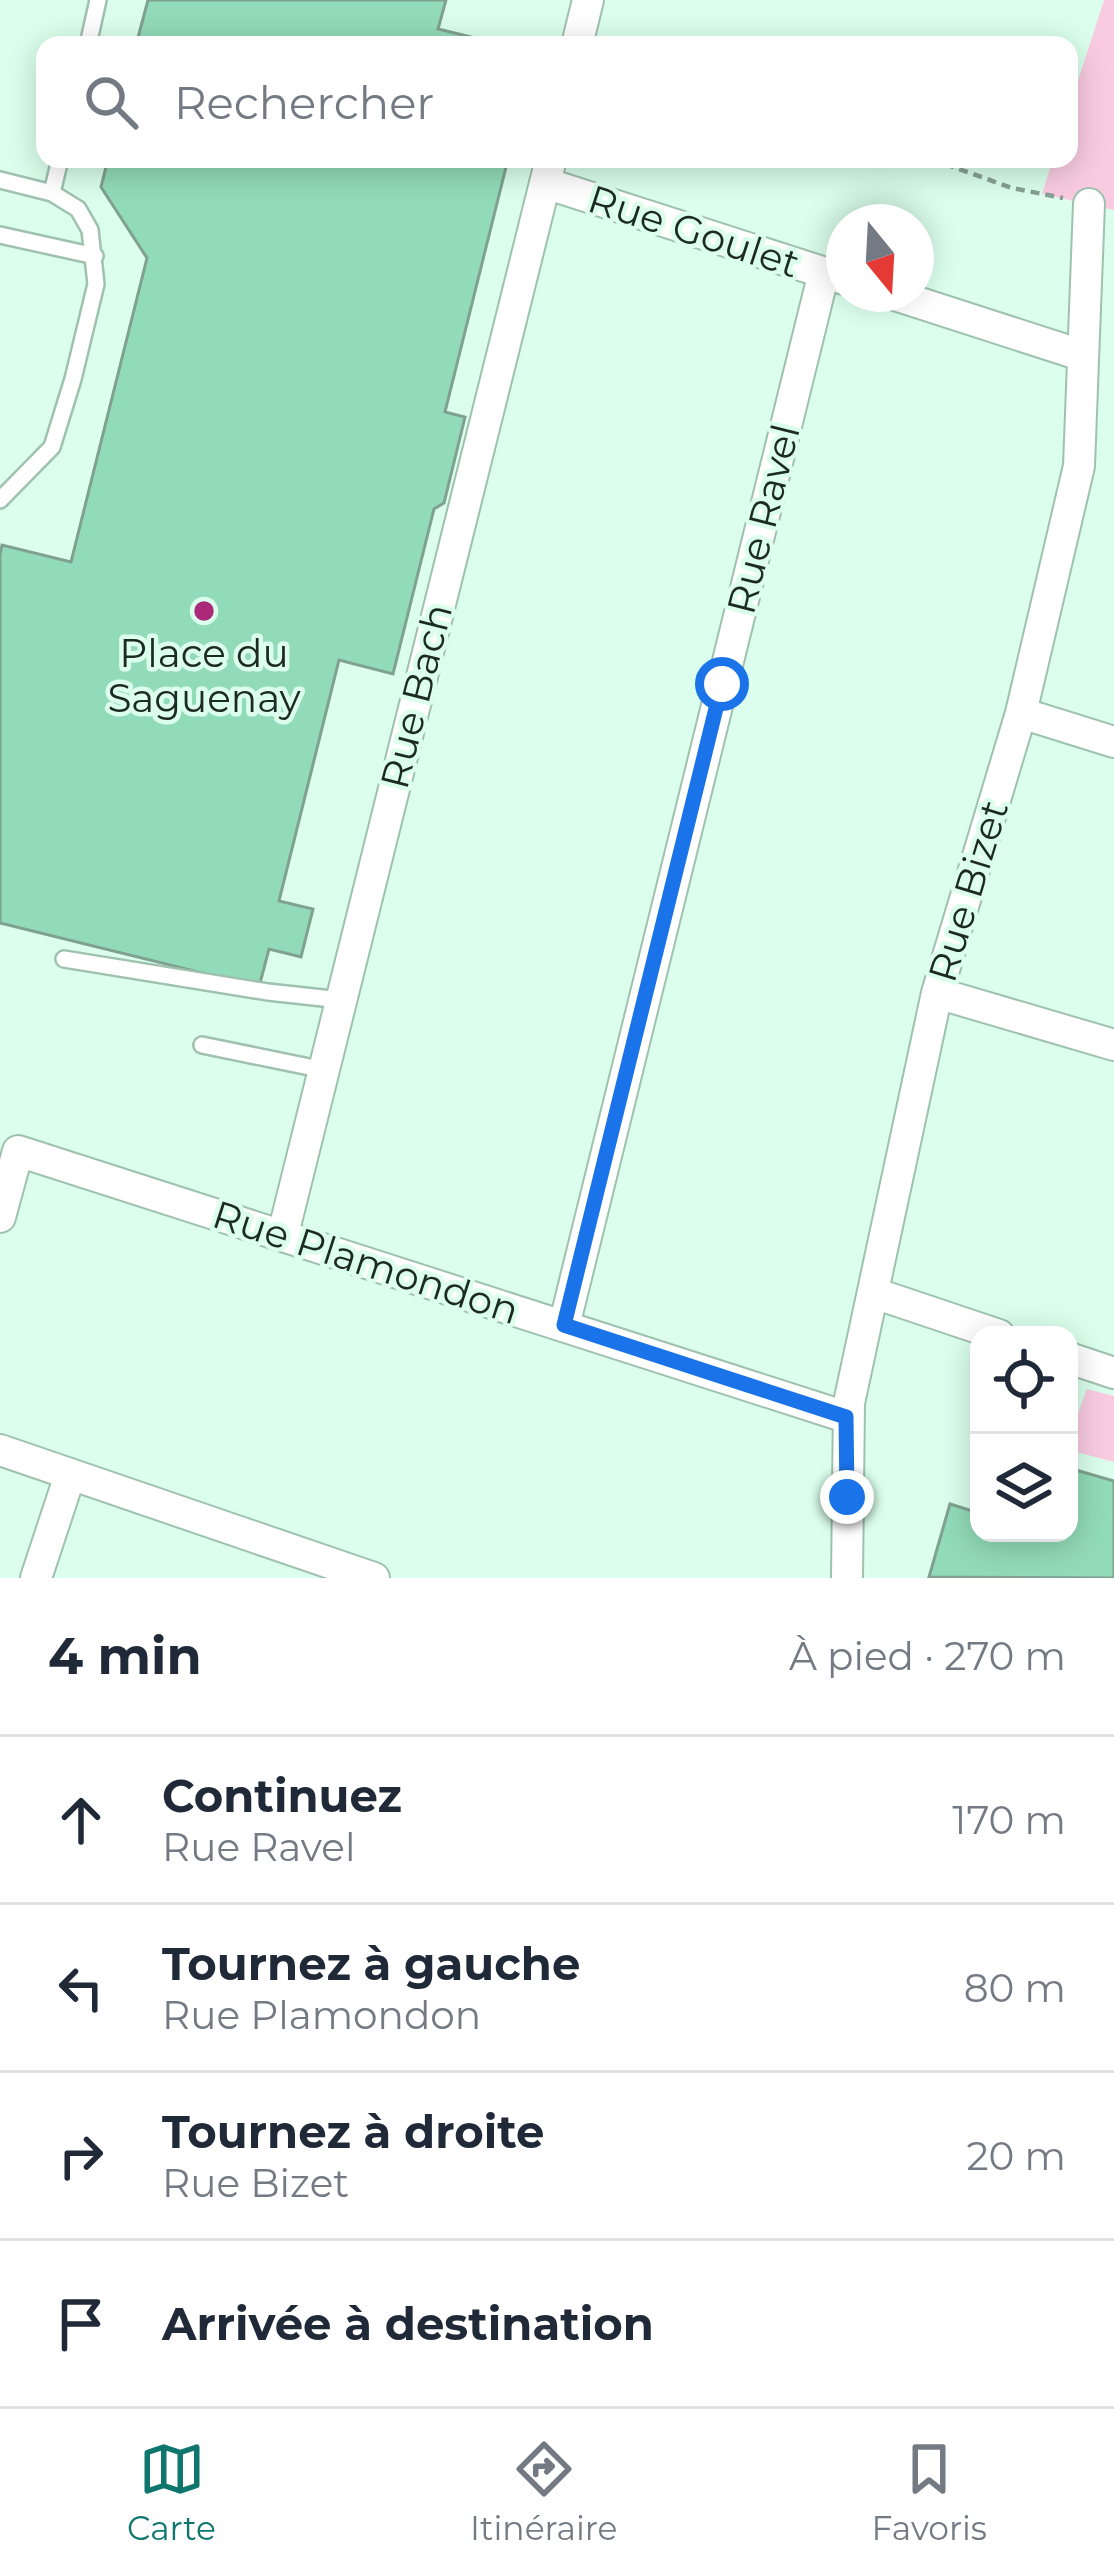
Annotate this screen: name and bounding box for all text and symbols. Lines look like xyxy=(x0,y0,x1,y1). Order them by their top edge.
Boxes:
search box xyxy=(36,36,1078,168)
icon: search xyxy=(78,69,144,135)
text: Rechercher xyxy=(174,75,434,130)
street label: Rue Goulet xyxy=(583,174,805,288)
north arrow xyxy=(826,204,934,312)
street label: Rue Ravel xyxy=(716,419,810,619)
marker: Place du Saguenay xyxy=(191,598,217,624)
street label: Rue Bach xyxy=(370,599,462,793)
place label: Place du Saguenay xyxy=(107,629,301,722)
route start xyxy=(695,657,749,711)
street label: Rue Bizet xyxy=(918,795,1018,987)
street label: Rue Plamondon xyxy=(207,1190,525,1334)
map controls xyxy=(970,1326,1078,1542)
button: locate xyxy=(970,1326,1078,1434)
button: layers xyxy=(970,1434,1078,1542)
route end xyxy=(820,1470,874,1524)
text: 4 min xyxy=(48,1625,202,1687)
text: À pied · 270 m xyxy=(789,1632,1066,1680)
text: Continuez xyxy=(162,1768,402,1823)
icon: ahead xyxy=(48,1787,114,1853)
text: 170 m xyxy=(952,1796,1066,1844)
text: Rue Ravel xyxy=(162,1823,355,1871)
text: Tournez à gauche xyxy=(162,1936,580,1991)
icon: left xyxy=(48,1955,114,2021)
text: 80 m xyxy=(964,1964,1066,2012)
text: Rue Plamondon xyxy=(162,1991,481,2039)
text: Tournez à droite xyxy=(162,2104,544,2159)
icon: right xyxy=(48,2123,114,2189)
text: 20 m xyxy=(967,2132,1066,2180)
text: Rue Bizet xyxy=(162,2159,349,2207)
icon: arrive xyxy=(48,2291,114,2357)
text: Arrivée à destination xyxy=(162,2296,654,2351)
tab: Carte xyxy=(127,2436,216,2548)
tab: Itinéraire xyxy=(470,2436,618,2548)
tab: Favoris xyxy=(872,2436,987,2548)

